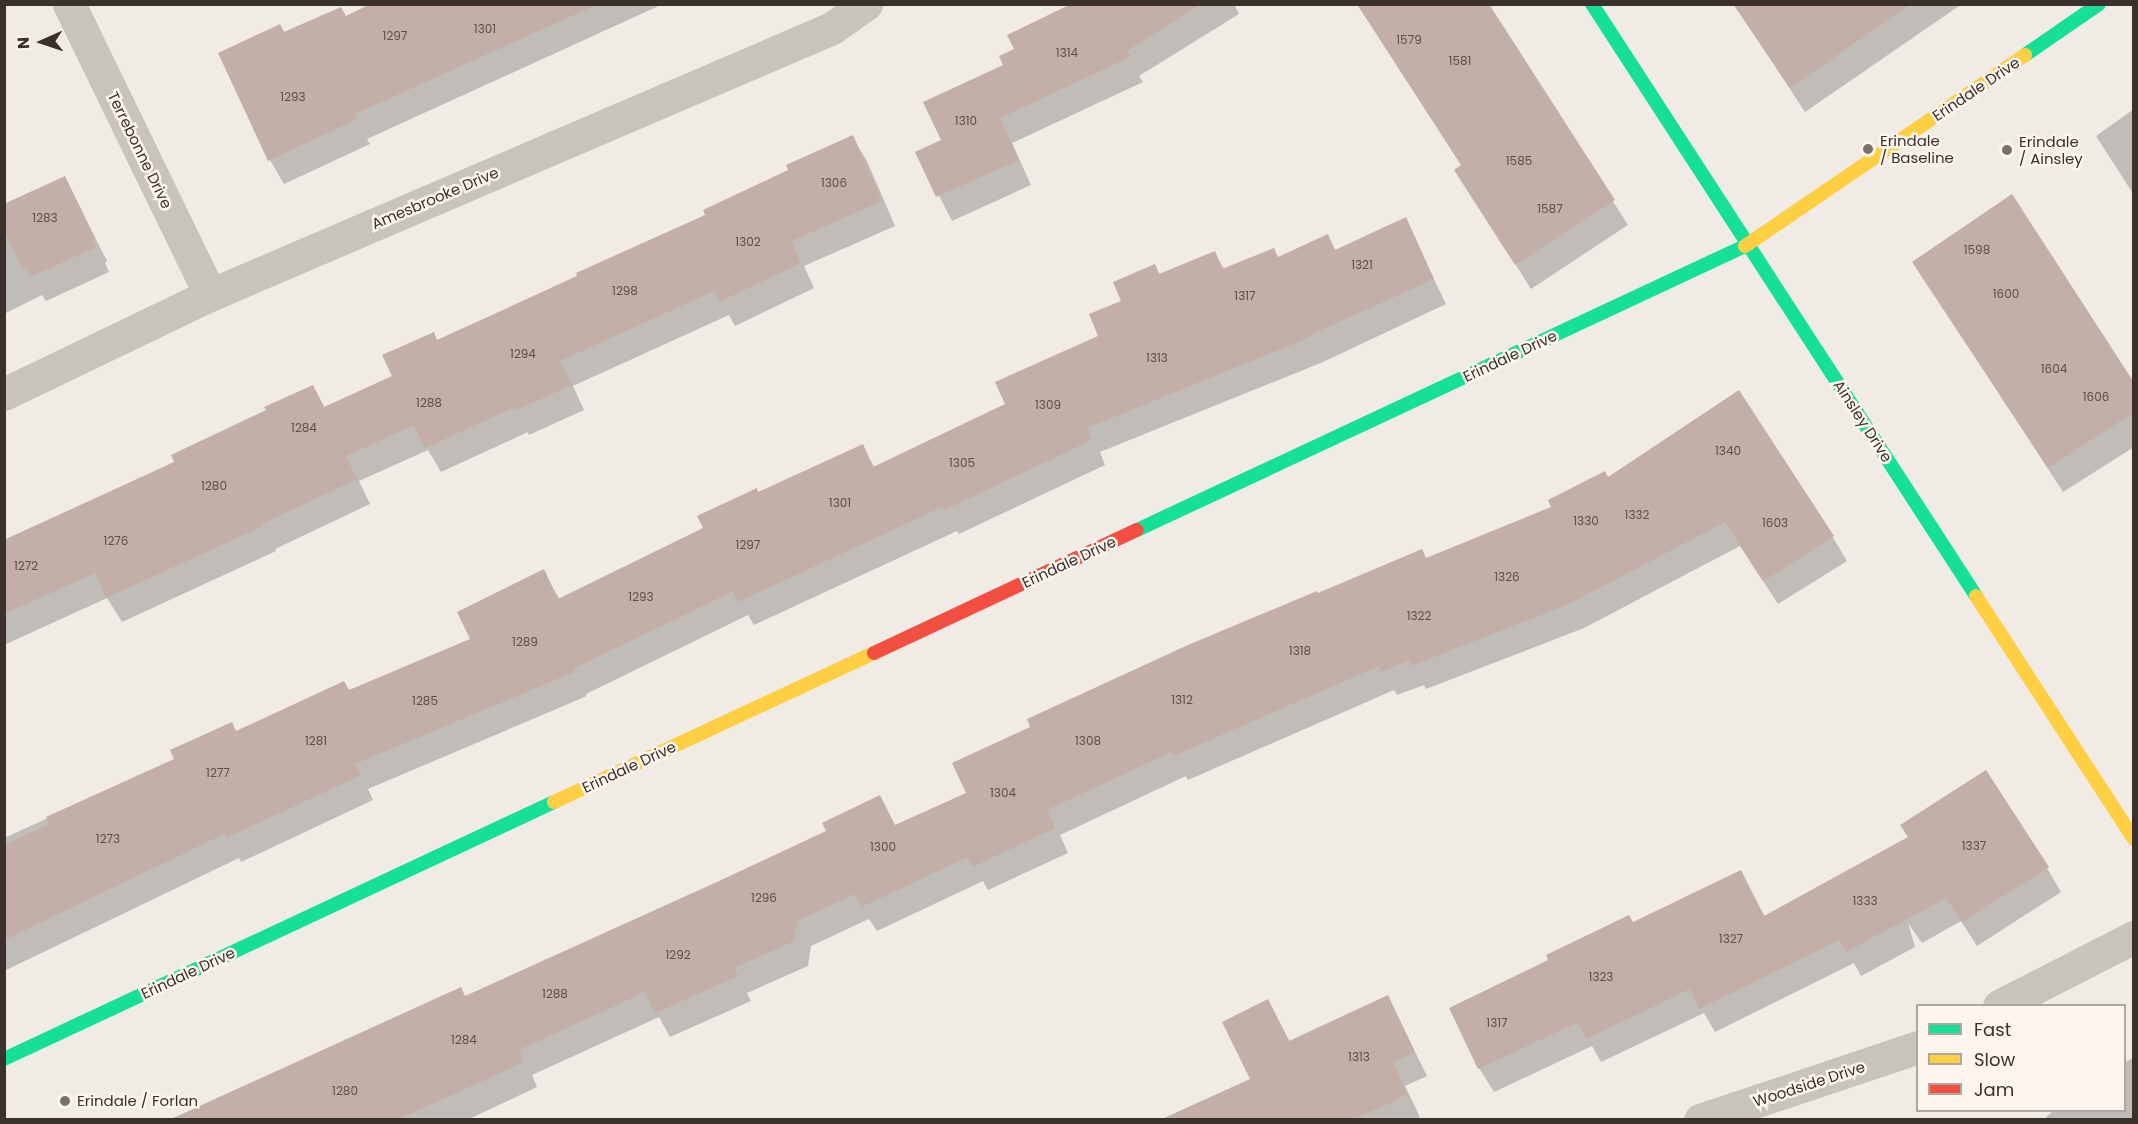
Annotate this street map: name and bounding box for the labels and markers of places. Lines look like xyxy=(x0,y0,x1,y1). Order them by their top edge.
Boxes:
place label: Erindale / Baseline xyxy=(1880,131,1954,166)
place label: Erindale / Ainsley xyxy=(2019,132,2083,167)
marker: Erindale / Baseline xyxy=(1861,142,1875,156)
marker: Erindale / Ainsley xyxy=(2000,143,2014,157)
place label: Erindale / Forlan xyxy=(77,1092,198,1110)
marker: Erindale / Forlan xyxy=(58,1094,72,1108)

